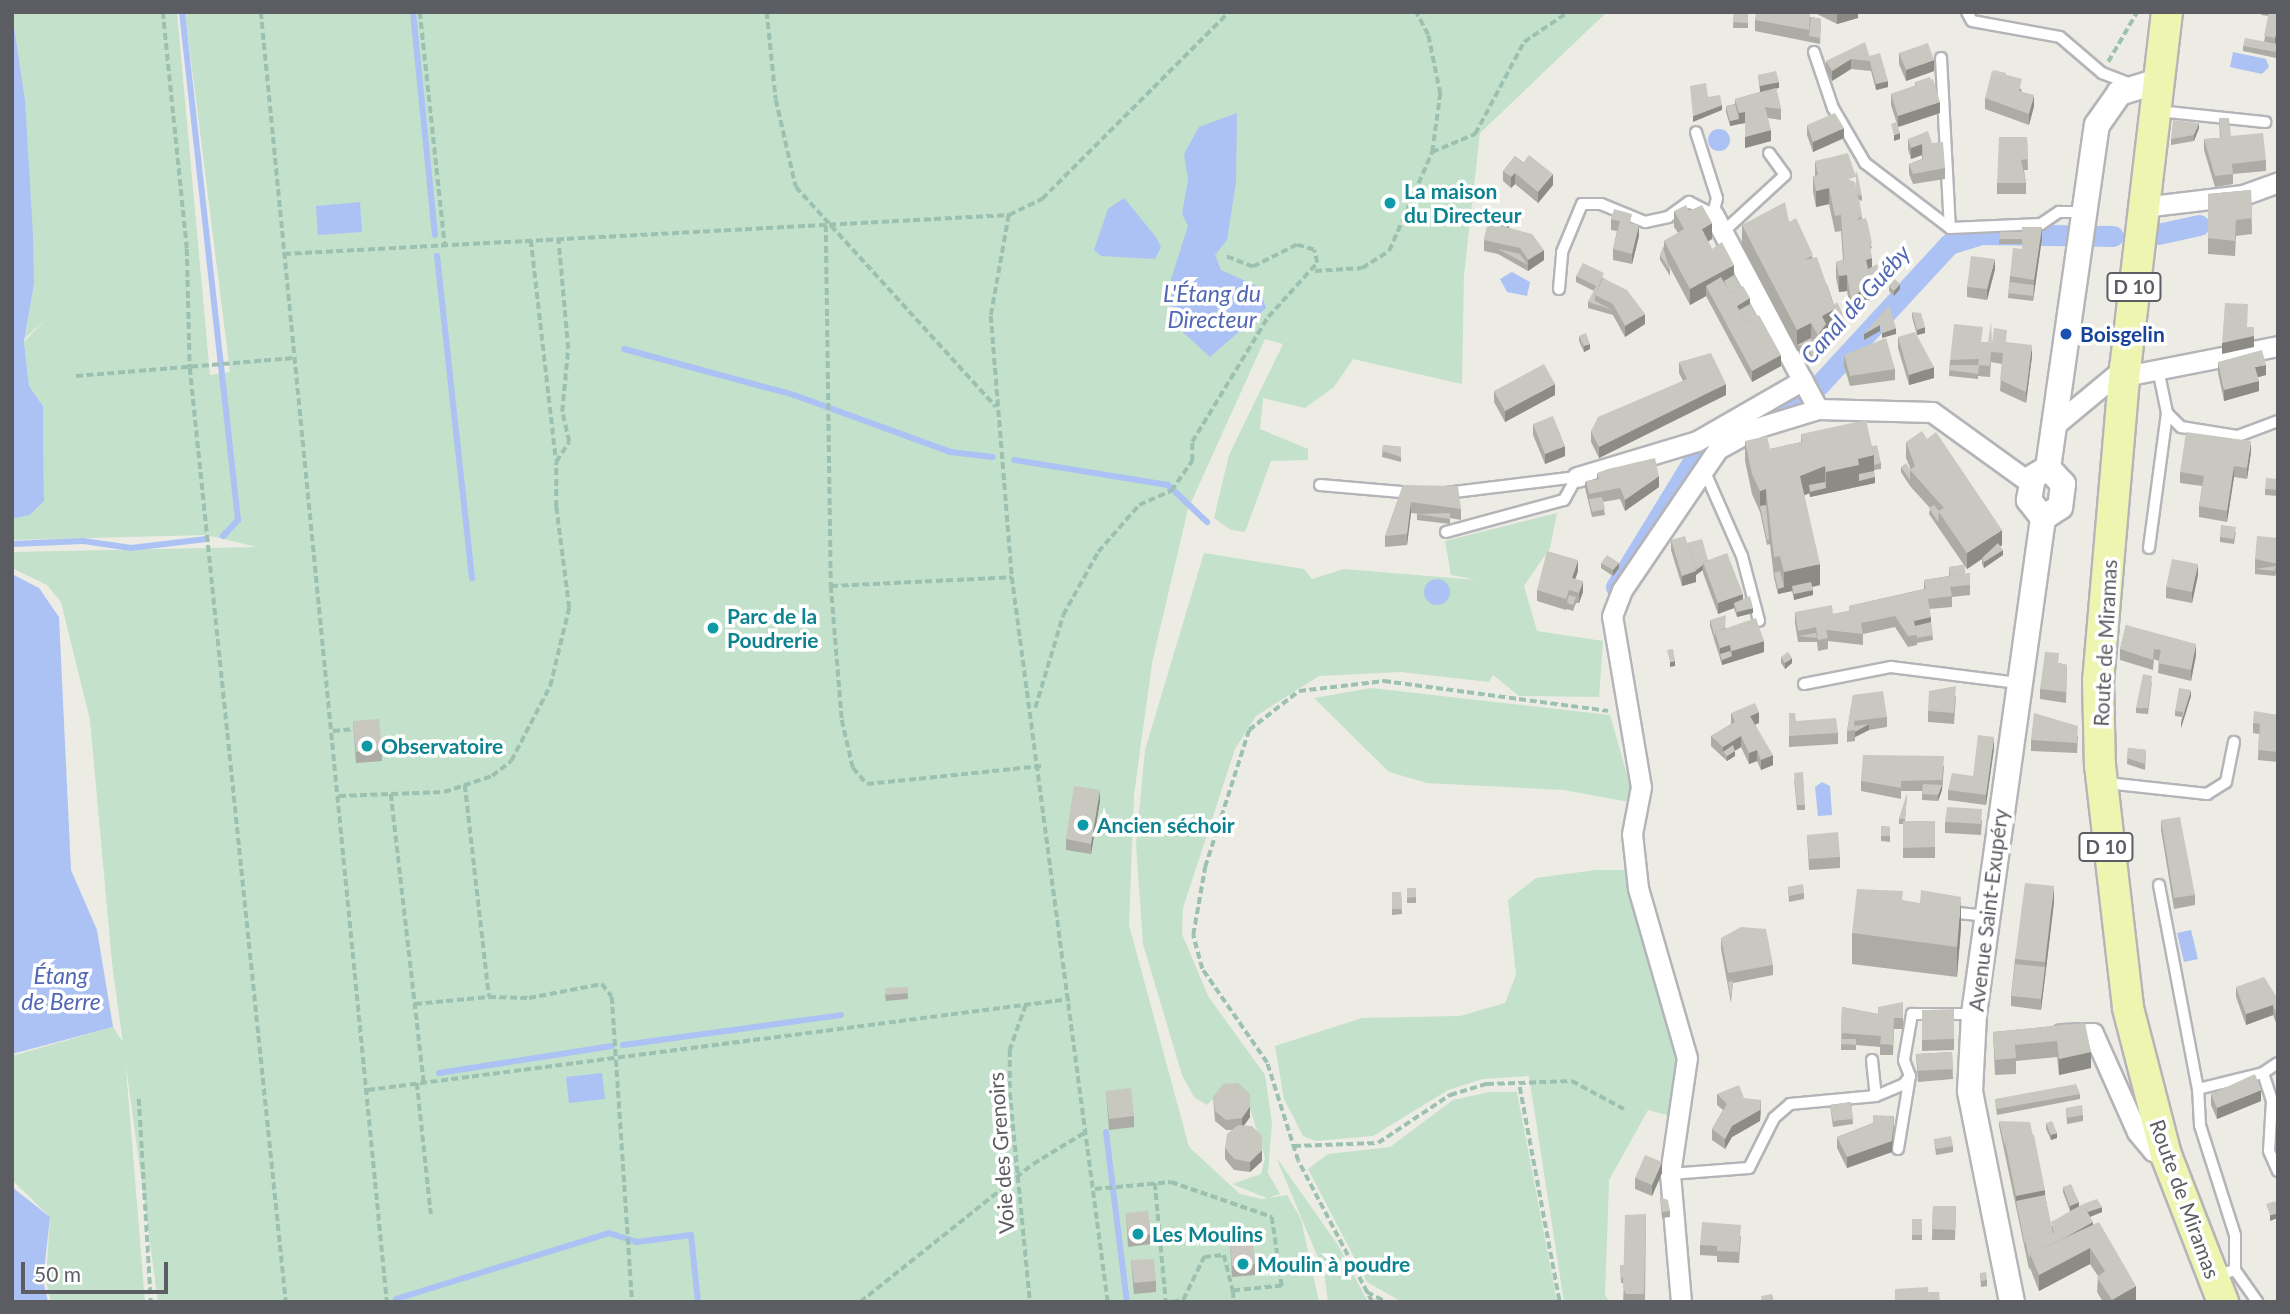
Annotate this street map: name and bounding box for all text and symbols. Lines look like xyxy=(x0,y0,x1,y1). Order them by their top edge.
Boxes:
place label: La maison du Directeur xyxy=(1404,178,1521,228)
marker: La maison du Directeur xyxy=(1382,195,1398,211)
water label: Canal de Guéby xyxy=(1794,239,1916,369)
road number: D 10 xyxy=(2106,272,2162,302)
water label: L'Étang du Directeur xyxy=(1163,279,1261,333)
place label: Boisgelin xyxy=(2080,321,2165,347)
marker: Boisgelin xyxy=(2058,326,2074,342)
street label: Route de Miramas xyxy=(2088,559,2122,727)
place label: Parc de la Poudrerie xyxy=(727,603,818,653)
marker: Parc de la Poudrerie xyxy=(705,620,721,636)
place label: Observatoire xyxy=(381,733,503,759)
marker: Observatoire xyxy=(359,738,375,754)
street label: Avenue Saint-Exupéry xyxy=(1963,807,2013,1013)
place label: Ancien séchoir xyxy=(1097,812,1235,838)
marker: Ancien séchoir xyxy=(1075,817,1091,833)
road number: D 10 xyxy=(2078,832,2134,862)
water label: Étang de Berre xyxy=(21,961,101,1015)
street label: Voie des Grenoirs xyxy=(983,1071,1019,1235)
street label: Route de Miramas xyxy=(2145,1116,2225,1282)
place label: Les Moulins xyxy=(1152,1221,1263,1247)
marker: Les Moulins xyxy=(1130,1226,1146,1242)
scale bar xyxy=(24,1248,172,1292)
place label: Moulin à poudre xyxy=(1257,1251,1410,1277)
marker: Moulin à poudre xyxy=(1235,1256,1251,1272)
text: 50 m xyxy=(34,1261,81,1286)

